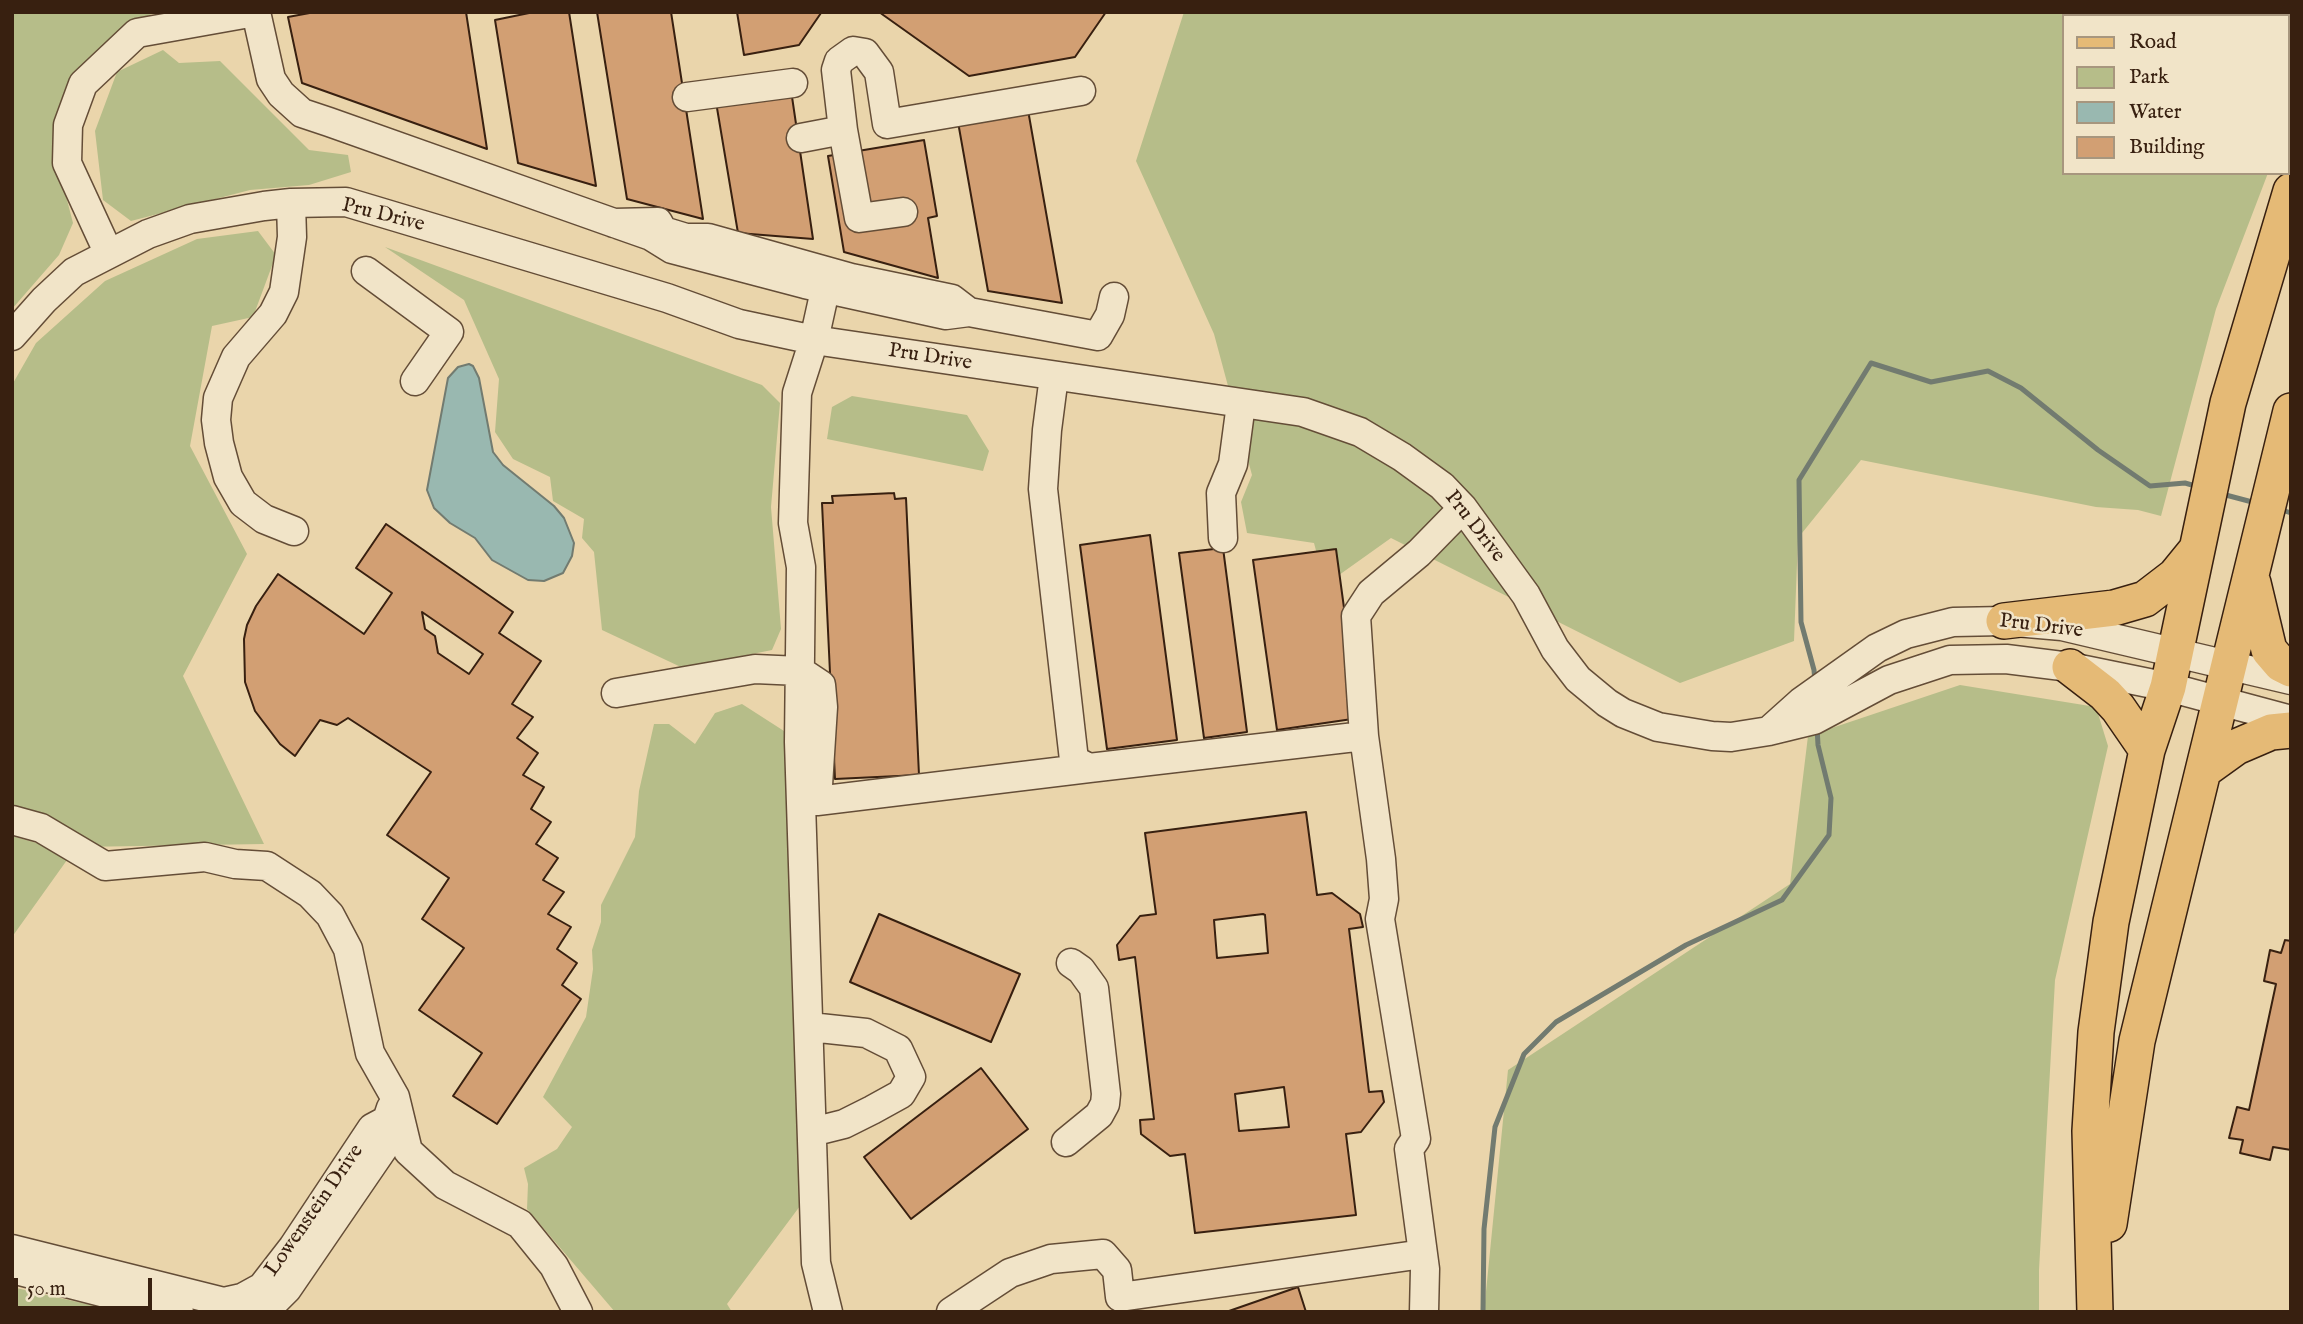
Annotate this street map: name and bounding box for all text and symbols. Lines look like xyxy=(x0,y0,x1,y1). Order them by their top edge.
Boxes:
legend xyxy=(2062,14,2289,175)
text: Road xyxy=(2129,29,2176,56)
text: Park xyxy=(2129,64,2169,91)
text: Water xyxy=(2129,99,2181,126)
text: Building xyxy=(2129,134,2204,161)
street label: Pru Drive xyxy=(339,194,427,238)
street label: Pru Drive xyxy=(886,339,974,377)
street label: Pru Drive xyxy=(1438,486,1510,568)
street label: Pru Drive xyxy=(1998,609,2084,645)
street label: Lowenstein Drive xyxy=(260,1140,370,1282)
scale bar xyxy=(18,1264,156,1308)
text: 50 m xyxy=(27,1276,66,1303)

